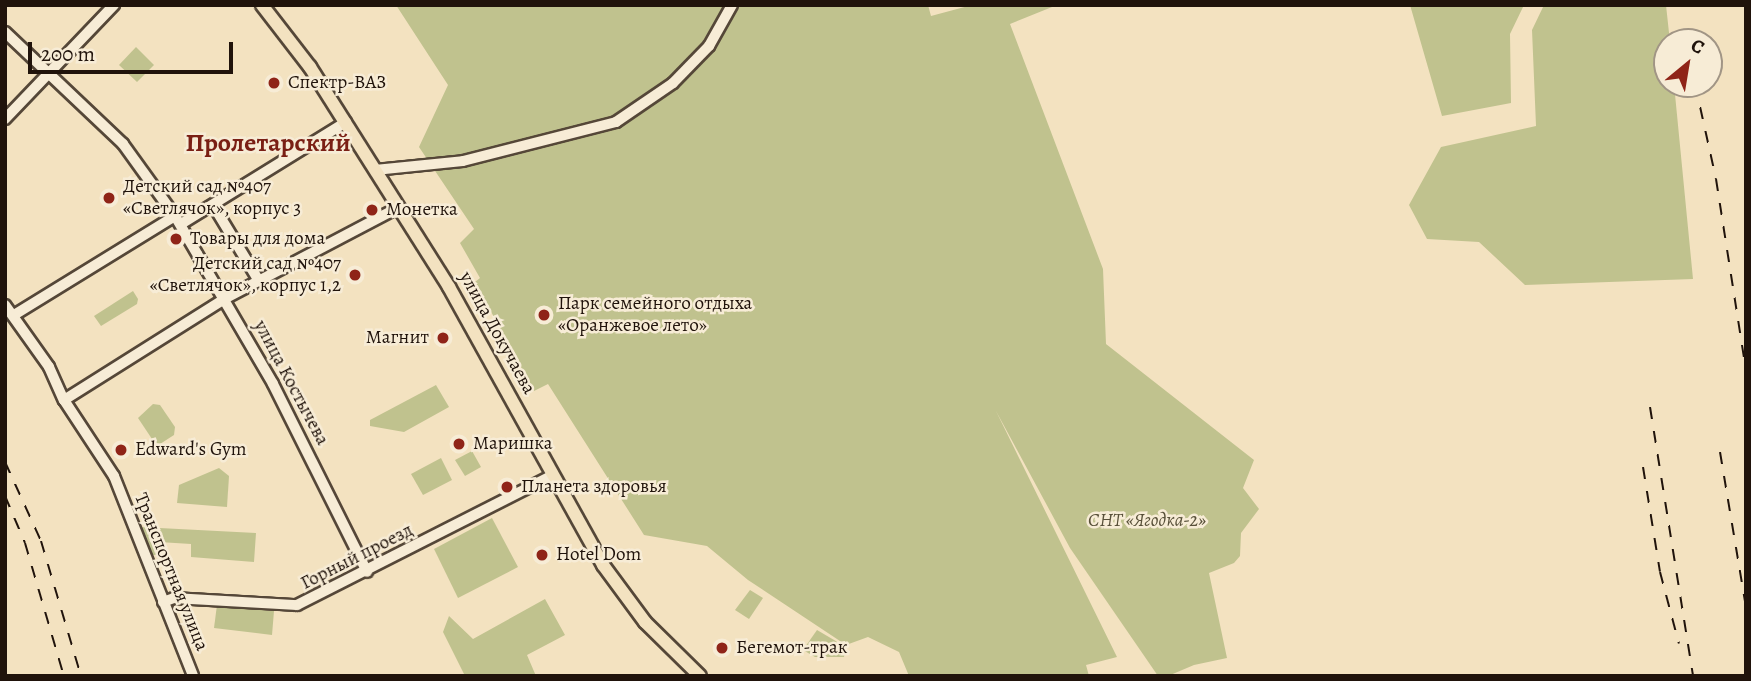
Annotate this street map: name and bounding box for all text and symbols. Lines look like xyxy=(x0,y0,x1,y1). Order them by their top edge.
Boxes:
scale bar xyxy=(32,28,236,72)
north arrow xyxy=(1653,28,1723,98)
text: С xyxy=(1686,32,1709,61)
text: 200 m xyxy=(41,40,95,68)
place label: Спектр-ВАЗ xyxy=(288,72,386,94)
marker: Спектр-ВАЗ xyxy=(266,75,282,91)
district label: Пролетарский xyxy=(185,127,351,159)
place label: Детский сад №407 «Светлячок», корпус 3 xyxy=(123,176,301,220)
marker: Детский сад №407 «Светлячок», корпус 3 xyxy=(101,190,117,206)
place label: Монетка xyxy=(386,199,458,221)
marker: Монетка xyxy=(364,202,380,218)
place label: Товары для дома xyxy=(190,228,325,250)
marker: Товары для дома xyxy=(168,231,184,247)
place label: Детский сад №407 «Светлячок», корпус 1,2 xyxy=(149,253,341,297)
marker: Детский сад №407 «Светлячок», корпус 1,2 xyxy=(347,267,363,283)
street label: улица Докучаева xyxy=(454,268,540,398)
place label: Парк семейного отдыха «Оранжевое лето» xyxy=(558,293,752,337)
marker: Парк семейного отдыха «Оранжевое лето» xyxy=(536,307,552,323)
street label: улица Костычева xyxy=(248,317,334,449)
place label: Магнит xyxy=(366,327,429,349)
marker: Магнит xyxy=(435,330,451,346)
place label: Маришка xyxy=(473,433,553,455)
marker: Маришка xyxy=(451,436,467,452)
place label: Edward's Gym xyxy=(135,439,247,461)
marker: Edward's Gym xyxy=(113,442,129,458)
place label: Планета здоровья xyxy=(521,476,667,498)
marker: Планета здоровья xyxy=(499,479,515,495)
street label: Транспортная улица xyxy=(129,490,213,654)
park label: СНТ «Ягодка-2» xyxy=(1088,510,1206,532)
street label: Горный проезд xyxy=(297,519,417,595)
place label: Hotel Dom xyxy=(556,544,641,566)
marker: Hotel Dom xyxy=(534,547,550,563)
place label: Бегемот-трак xyxy=(736,637,848,659)
marker: Бегемот-трак xyxy=(714,640,730,656)

